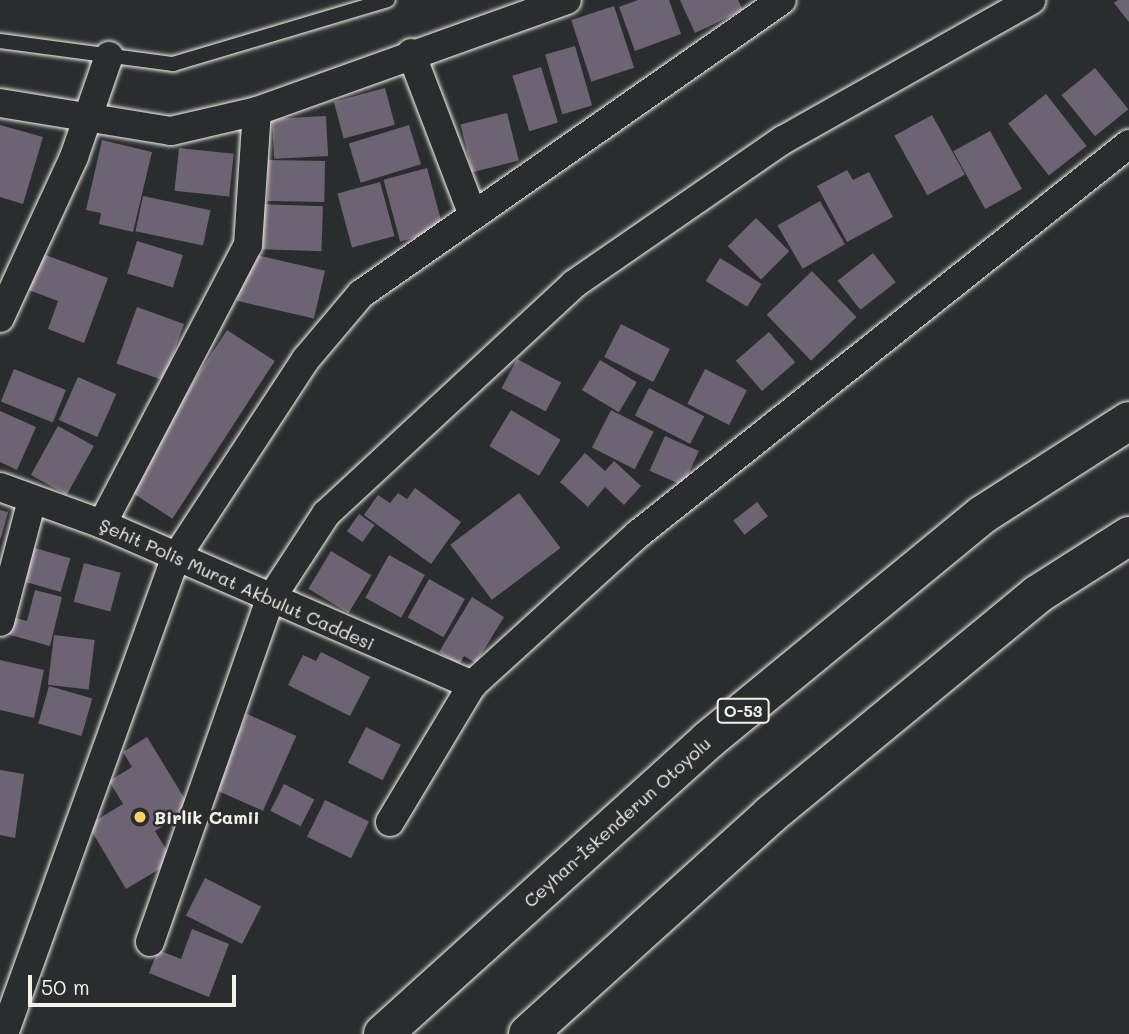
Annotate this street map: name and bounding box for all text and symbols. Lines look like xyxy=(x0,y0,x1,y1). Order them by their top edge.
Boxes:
street label: Şehit Polis Murat Akbulut Caddesi xyxy=(96,513,378,655)
road number: O-53 xyxy=(715,698,771,724)
street label: Ceyhan-İskenderun Otoyolu xyxy=(519,732,715,912)
place label: Birlik Camii xyxy=(154,806,260,828)
marker: Birlik Camii xyxy=(132,809,148,825)
scale bar xyxy=(32,960,240,1004)
text: 50 m xyxy=(41,973,90,1000)

